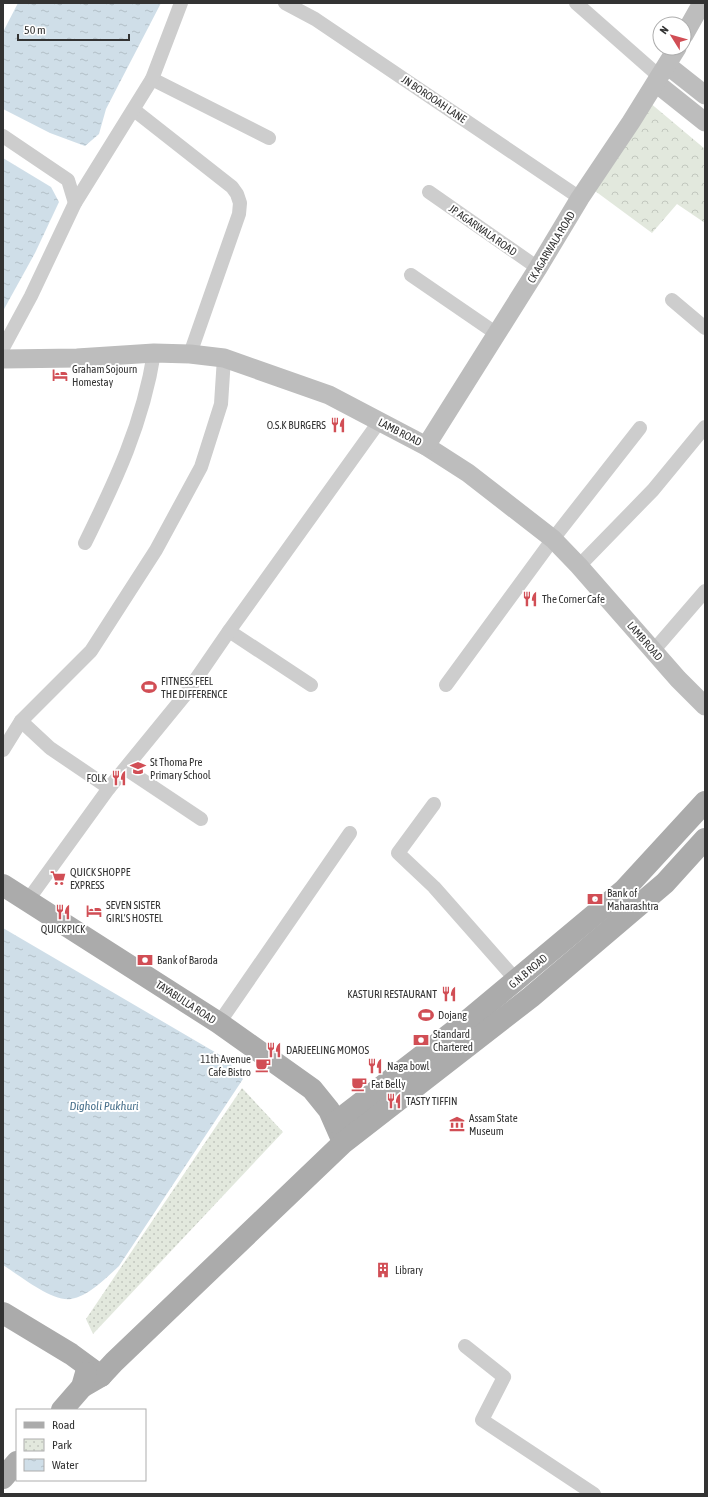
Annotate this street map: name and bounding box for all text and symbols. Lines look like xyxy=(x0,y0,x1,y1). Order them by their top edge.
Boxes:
scale bar xyxy=(18,16,129,42)
north arrow xyxy=(652,16,692,56)
text: 50 m xyxy=(24,23,46,37)
text: N xyxy=(657,24,671,36)
street label: JN BOROOAH LANE xyxy=(399,73,469,125)
street label: JP AGARWALA ROAD xyxy=(447,202,519,258)
street label: CK AGARWALA ROAD xyxy=(525,209,577,285)
place label: Graham Sojourn Homestay xyxy=(72,363,137,388)
hotel icon: Graham Sojourn Homestay xyxy=(51,366,69,384)
restaurant icon: O.S.K BURGERS xyxy=(329,416,347,434)
street label: LAMB ROAD xyxy=(376,416,424,448)
place label: O.S.K BURGERS xyxy=(267,419,326,431)
restaurant icon: The Corner Cafe xyxy=(521,590,539,608)
place label: The Corner Cafe xyxy=(542,593,605,605)
street label: LAMB ROAD xyxy=(625,619,665,663)
place label: FITNESS FEEL THE DIFFERENCE xyxy=(161,675,228,700)
sports icon: FITNESS FEEL THE DIFFERENCE xyxy=(140,678,158,696)
place label: St Thoma Pre Primary School xyxy=(150,756,211,781)
school or university icon: St Thoma Pre Primary School xyxy=(129,759,147,777)
restaurant icon: FOLK xyxy=(110,769,128,787)
place label: FOLK xyxy=(86,772,108,784)
place label: QUICK SHOPPE EXPRESS xyxy=(70,866,131,891)
supermarket icon: QUICK SHOPPE EXPRESS xyxy=(49,869,67,887)
place label: Bank of Maharashtra xyxy=(607,887,659,912)
bank icon: Bank of Maharashtra xyxy=(586,890,604,908)
place label: SEVEN SISTER GIRL'S HOSTEL xyxy=(106,899,164,924)
hotel icon: SEVEN SISTER GIRL'S HOSTEL xyxy=(85,902,103,920)
restaurant icon: QUICKPICK xyxy=(54,903,72,921)
place label: QUICKPICK xyxy=(41,923,86,935)
bank icon: Bank of Baroda xyxy=(136,951,154,969)
street label: G.N.B ROAD xyxy=(506,952,550,990)
place label: Bank of Baroda xyxy=(157,954,218,966)
street label: TAYABULLA ROAD xyxy=(154,978,218,1026)
restaurant icon: KASTURI RESTAURANT xyxy=(440,985,458,1003)
place label: KASTURI RESTAURANT xyxy=(347,988,437,1000)
sports icon: Dojang xyxy=(417,1006,435,1024)
place label: Dojang xyxy=(438,1009,467,1021)
place label: Standard Chartered xyxy=(433,1028,473,1053)
bank icon: Standard Chartered xyxy=(412,1031,430,1049)
restaurant icon: DARJEELING MOMOS xyxy=(265,1041,283,1059)
place label: DARJEELING MOMOS xyxy=(286,1044,369,1056)
place label: 11th Avenue Cafe Bistro xyxy=(200,1053,251,1078)
cafe icon: 11th Avenue Cafe Bistro xyxy=(254,1056,272,1074)
restaurant icon: Naga bowl xyxy=(366,1057,384,1075)
place label: Naga bowl xyxy=(387,1060,430,1072)
cafe icon: Fat Belly xyxy=(350,1075,368,1093)
place label: Fat Belly xyxy=(371,1078,406,1090)
restaurant icon: TASTY TIFFIN xyxy=(385,1092,403,1110)
place label: TASTY TIFFIN xyxy=(406,1095,457,1107)
water label: Digholi Pukhuri xyxy=(69,1099,139,1113)
place label: Assam State Museum xyxy=(469,1112,518,1137)
museum icon: Assam State Museum xyxy=(448,1115,466,1133)
building icon: Library xyxy=(374,1261,392,1279)
place label: Library xyxy=(395,1264,423,1276)
legend xyxy=(16,1409,146,1481)
text: Road xyxy=(52,1418,75,1432)
text: Park xyxy=(52,1438,73,1452)
text: Water xyxy=(52,1458,79,1472)

